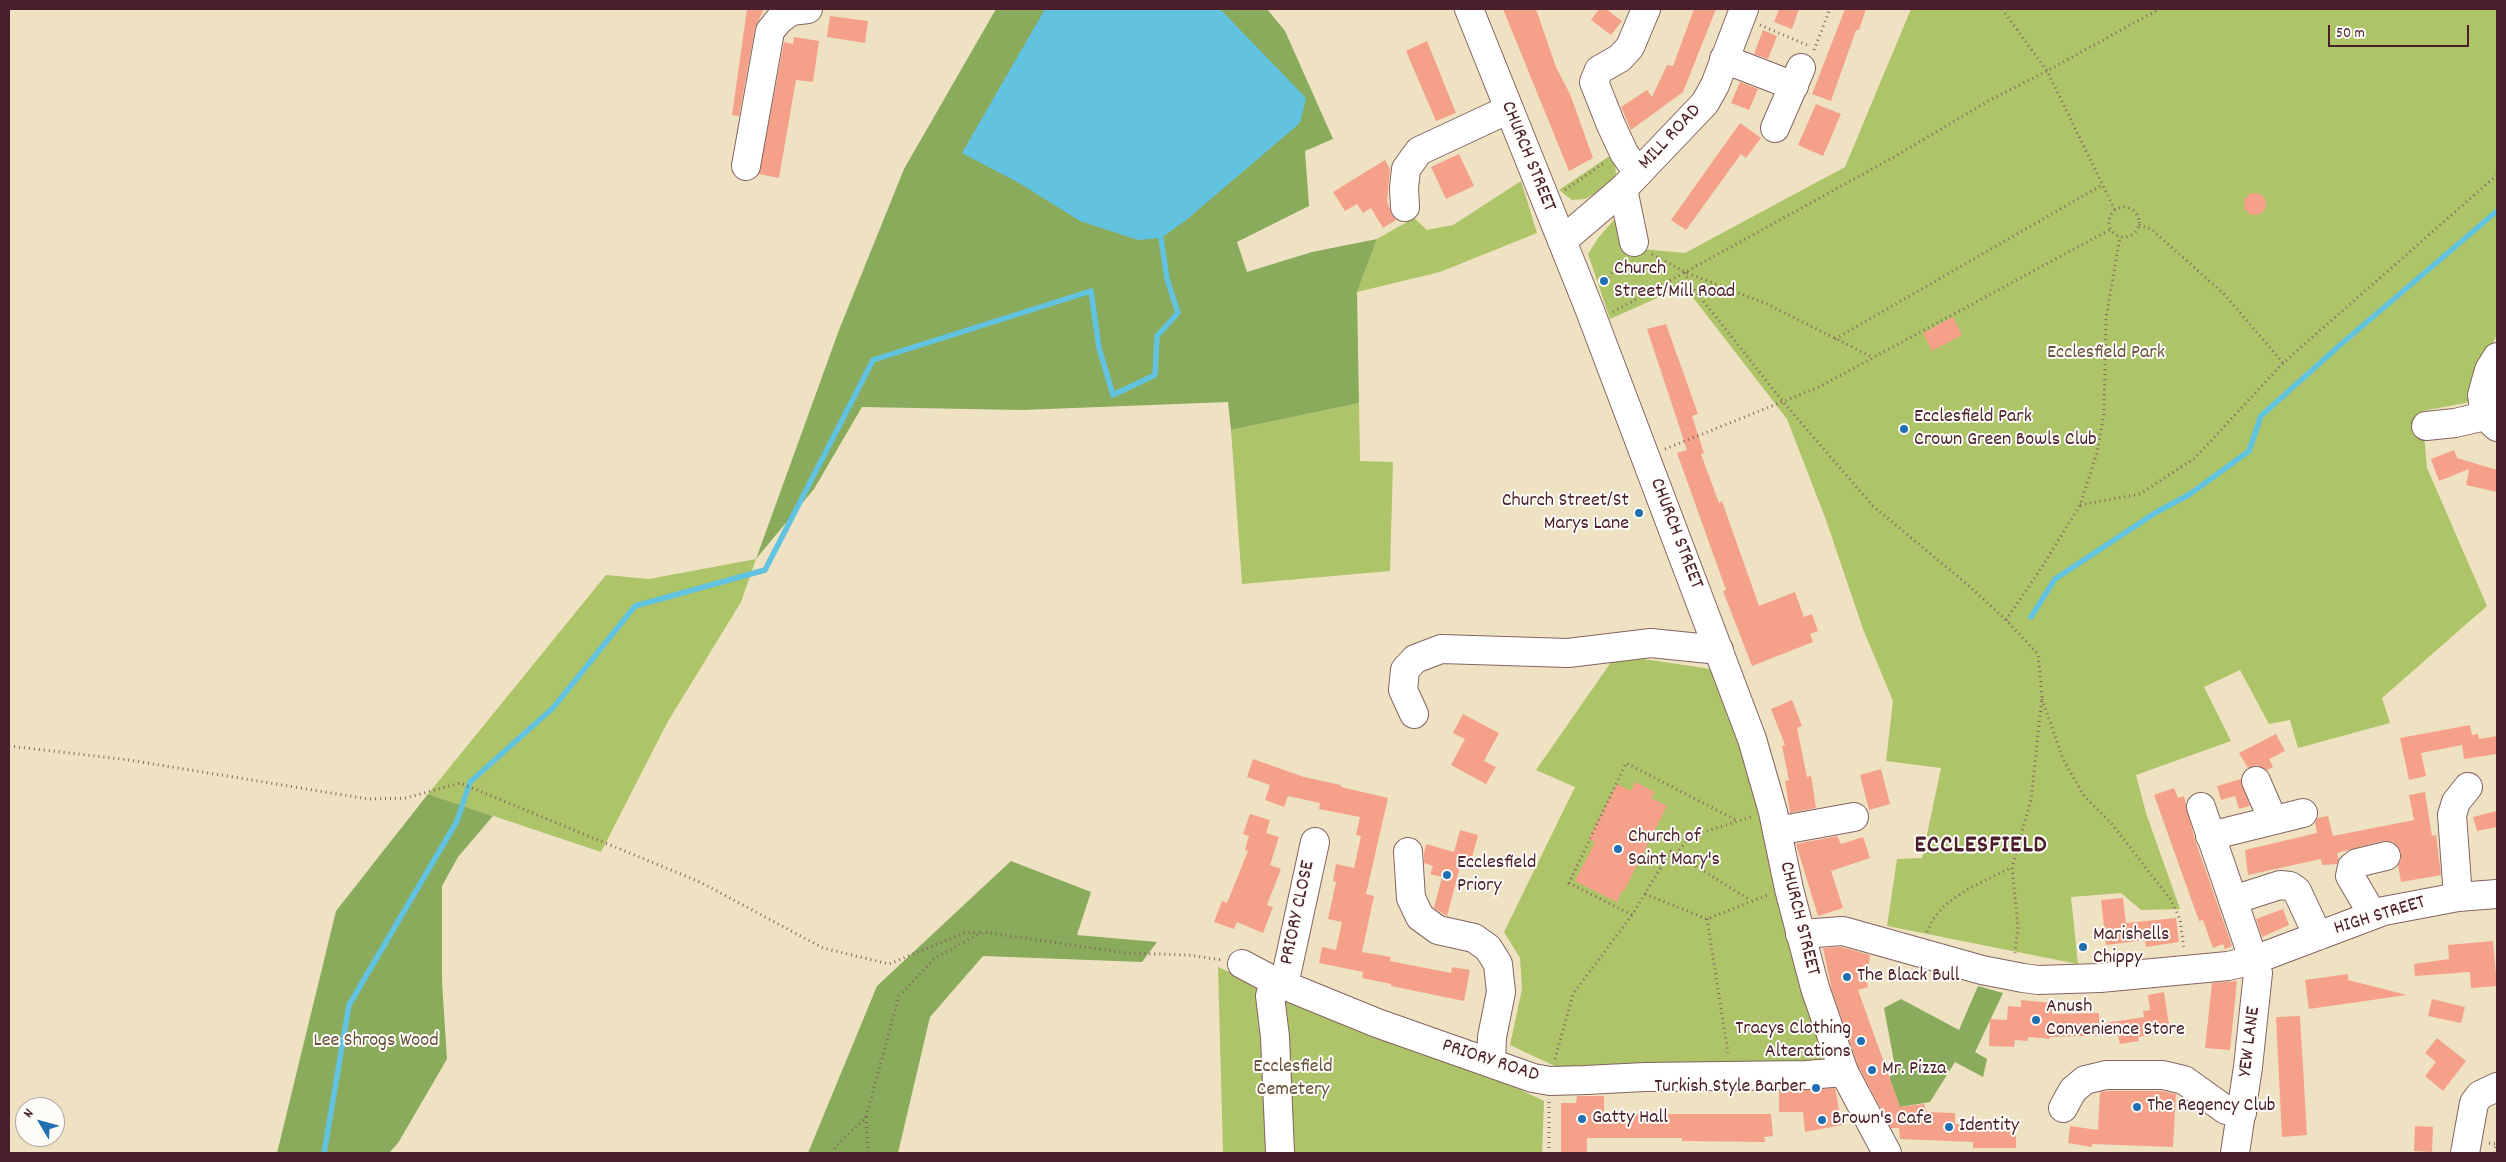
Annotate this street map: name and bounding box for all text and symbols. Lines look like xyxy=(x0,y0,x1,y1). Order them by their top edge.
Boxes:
scale bar xyxy=(2331,15,2472,47)
text: 50 m xyxy=(2336,23,2365,45)
street label: CHURCH STREET xyxy=(1494,98,1560,216)
street label: MILL ROAD xyxy=(1634,100,1708,176)
place label: Church Street/Mill Road xyxy=(1614,258,1735,305)
marker: Church Street/Mill Road xyxy=(1598,275,1610,287)
park label: Ecclesfield Park xyxy=(2047,342,2165,366)
place label: Ecclesfield Park Crown Green Bowls Club xyxy=(1914,406,2097,453)
marker: Ecclesfield Park Crown Green Bowls Club xyxy=(1898,423,1910,435)
street label: CHURCH STREET xyxy=(1643,475,1707,593)
place label: Church Street/St Marys Lane xyxy=(1502,490,1629,537)
marker: Church Street/St Marys Lane xyxy=(1633,507,1645,519)
place label: Church of Saint Mary's xyxy=(1628,826,1720,873)
district label: ECCLESFIELD xyxy=(1913,833,2049,863)
marker: Church of Saint Mary's xyxy=(1612,843,1624,855)
place label: Ecclesfield Priory xyxy=(1457,852,1536,899)
street label: PRIORY CLOSE xyxy=(1276,859,1322,967)
street label: CHURCH STREET xyxy=(1772,859,1824,979)
marker: Ecclesfield Priory xyxy=(1441,869,1453,881)
street label: HIGH STREET xyxy=(2332,892,2428,942)
place label: Marishells Chippy xyxy=(2093,924,2169,971)
marker: Marishells Chippy xyxy=(2077,941,2089,953)
place label: The Black Bull xyxy=(1857,965,1960,989)
marker: The Black Bull xyxy=(1841,971,1853,983)
place label: Anush Convenience Store xyxy=(2046,996,2185,1043)
street label: YEW LANE xyxy=(2235,1006,2267,1078)
marker: Anush Convenience Store xyxy=(2030,1014,2042,1026)
place label: Tracys Clothing Alterations xyxy=(1735,1018,1851,1065)
park label: Lee Shrogs Wood xyxy=(313,1030,439,1054)
street label: PRIORY ROAD xyxy=(1438,1035,1542,1089)
marker: Tracys Clothing Alterations xyxy=(1855,1035,1867,1047)
park label: Ecclesfield Cemetery xyxy=(1253,1056,1333,1103)
place label: Mr. Pizza xyxy=(1882,1058,1946,1082)
marker: Mr. Pizza xyxy=(1866,1064,1878,1076)
place label: Turkish Style Barber xyxy=(1654,1076,1806,1100)
marker: Turkish Style Barber xyxy=(1810,1082,1822,1094)
place label: The Regency Club xyxy=(2147,1095,2276,1119)
north arrow xyxy=(15,1097,65,1147)
marker: The Regency Club xyxy=(2131,1101,2143,1113)
text: N xyxy=(19,1105,39,1122)
place label: Gatty Hall xyxy=(1592,1107,1668,1131)
place label: Brown's Cafe xyxy=(1832,1108,1932,1132)
marker: Gatty Hall xyxy=(1576,1113,1588,1125)
marker: Brown's Cafe xyxy=(1816,1114,1828,1126)
place label: Identity xyxy=(1959,1115,2019,1139)
marker: Identity xyxy=(1943,1121,1955,1133)

